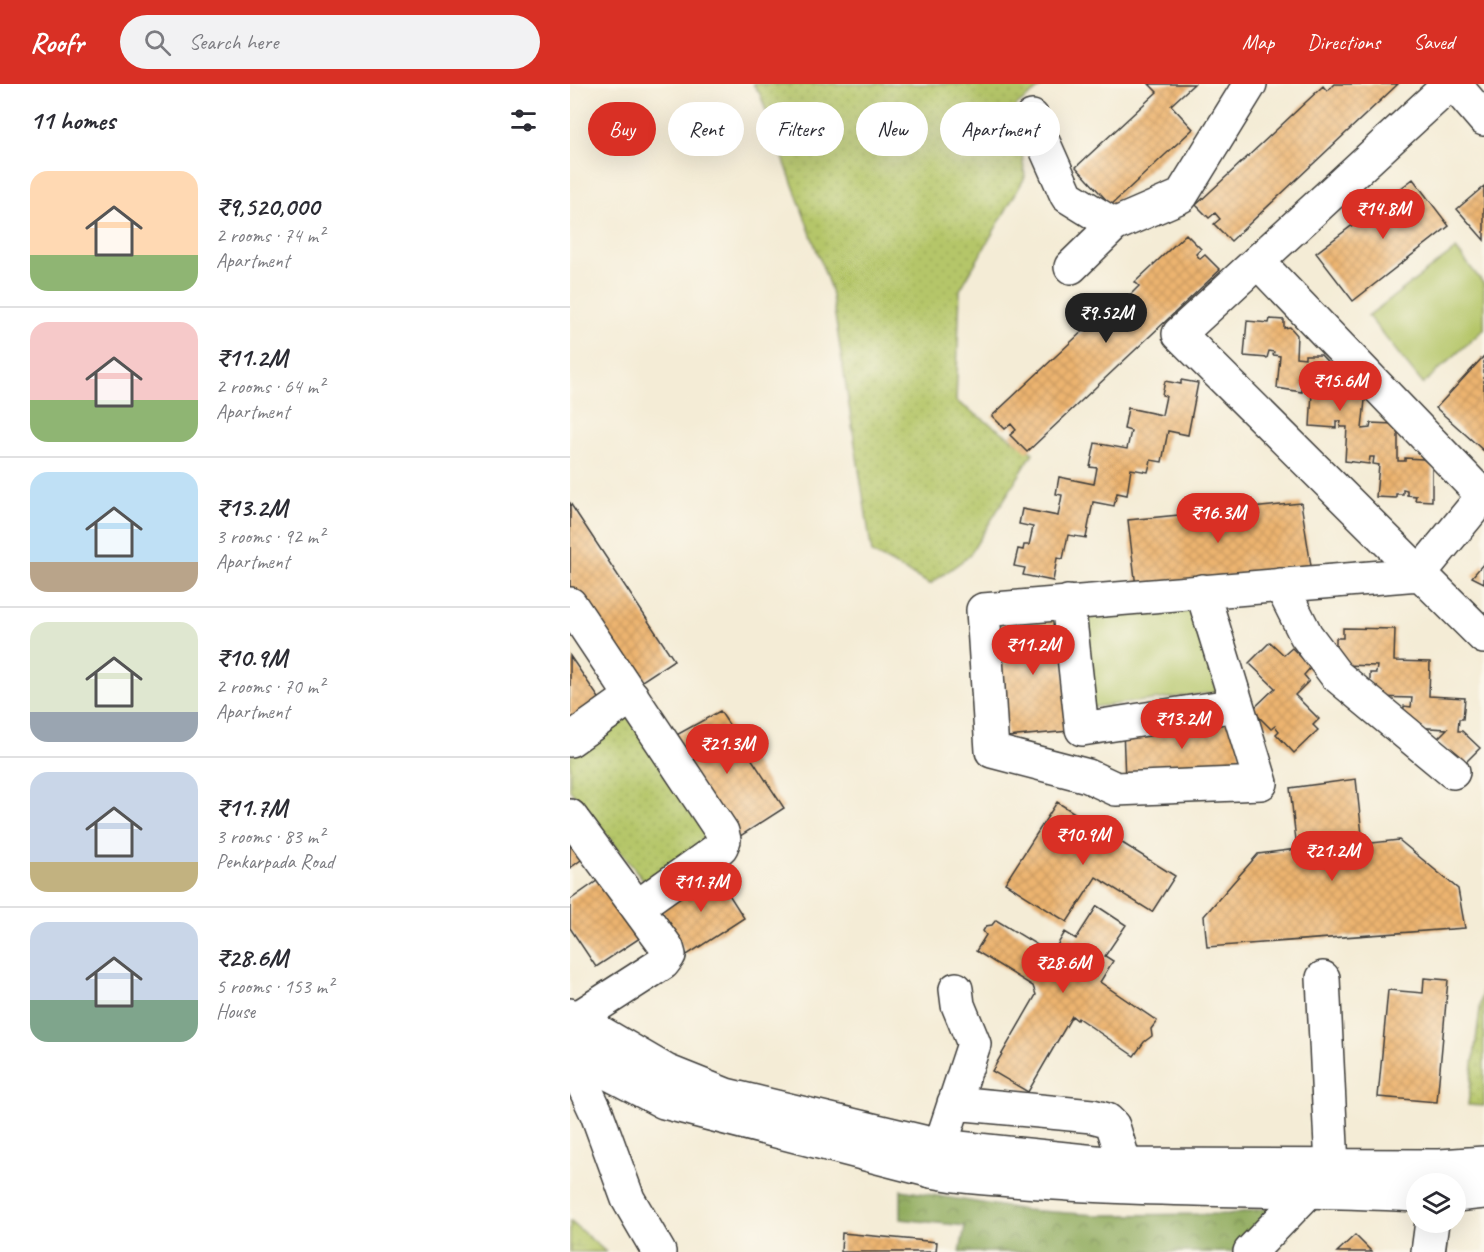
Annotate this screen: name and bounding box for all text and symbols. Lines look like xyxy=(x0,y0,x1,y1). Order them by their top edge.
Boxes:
search box xyxy=(120,15,540,69)
text: Roofr xyxy=(30,25,84,60)
icon: search xyxy=(141,26,174,59)
text: Search here xyxy=(189,28,278,56)
text: Map xyxy=(1242,29,1274,55)
text: Directions xyxy=(1307,29,1380,55)
text: Saved xyxy=(1413,29,1454,55)
chip: Buy xyxy=(588,102,656,156)
chip: Rent xyxy=(668,102,744,156)
chip: Filters xyxy=(756,102,844,156)
chip: New xyxy=(856,102,928,156)
chip: Apartment xyxy=(940,102,1060,156)
text: 11 homes xyxy=(30,104,115,137)
icon: filters xyxy=(507,104,540,137)
pin: ₹14.8M xyxy=(1334,189,1432,240)
text: ₹9,520,000 xyxy=(216,190,319,223)
icon: home xyxy=(78,195,150,267)
text: ₹14.8M xyxy=(1356,196,1410,221)
text: 2 rooms · 74 m² xyxy=(216,223,324,248)
text: Apartment xyxy=(216,248,289,273)
pin: ₹9.52M xyxy=(1057,293,1155,344)
text: ₹9.52M xyxy=(1079,300,1133,325)
text: ₹11.2M xyxy=(216,341,287,374)
icon: home xyxy=(78,346,150,418)
pin: ₹15.6M xyxy=(1291,361,1389,412)
text: ₹15.6M xyxy=(1313,368,1367,393)
text: 2 rooms · 64 m² xyxy=(216,374,324,399)
text: Apartment xyxy=(216,399,289,424)
text: ₹13.2M xyxy=(216,491,287,524)
pin: ₹16.3M xyxy=(1169,493,1267,544)
icon: home xyxy=(78,496,150,568)
text: ₹16.3M xyxy=(1191,500,1245,525)
text: 3 rooms · 92 m² xyxy=(216,524,324,549)
text: Apartment xyxy=(216,549,289,574)
pin: ₹11.2M xyxy=(984,625,1082,676)
text: ₹11.2M xyxy=(1006,632,1060,657)
text: ₹10.9M xyxy=(216,641,287,674)
icon: home xyxy=(78,646,150,718)
text: 2 rooms · 70 m² xyxy=(216,674,324,699)
text: Apartment xyxy=(216,699,289,724)
pin: ₹13.2M xyxy=(1133,699,1231,750)
text: ₹13.2M xyxy=(1155,706,1209,731)
pin: ₹21.3M xyxy=(678,724,776,775)
text: ₹21.3M xyxy=(700,731,754,756)
text: ₹11.7M xyxy=(216,791,287,824)
icon: home xyxy=(78,796,150,868)
pin: ₹10.9M xyxy=(1034,815,1132,866)
text: ₹10.9M xyxy=(1056,822,1110,847)
text: 3 rooms · 83 m² xyxy=(216,824,324,849)
pin: ₹21.2M xyxy=(1283,831,1381,882)
text: ₹21.2M xyxy=(1305,838,1359,863)
text: Penkarpada Road xyxy=(216,849,334,874)
pin: ₹11.7M xyxy=(652,862,750,913)
text: ₹11.7M xyxy=(674,869,728,894)
text: ₹28.6M xyxy=(216,941,287,974)
pin: ₹28.6M xyxy=(1014,943,1112,994)
icon: home xyxy=(78,946,150,1018)
text: ₹28.6M xyxy=(1036,950,1090,975)
text: 5 rooms · 153 m² xyxy=(216,974,333,999)
text: House xyxy=(216,999,255,1024)
map controls xyxy=(1406,1173,1466,1233)
button: layers xyxy=(1406,1173,1466,1233)

